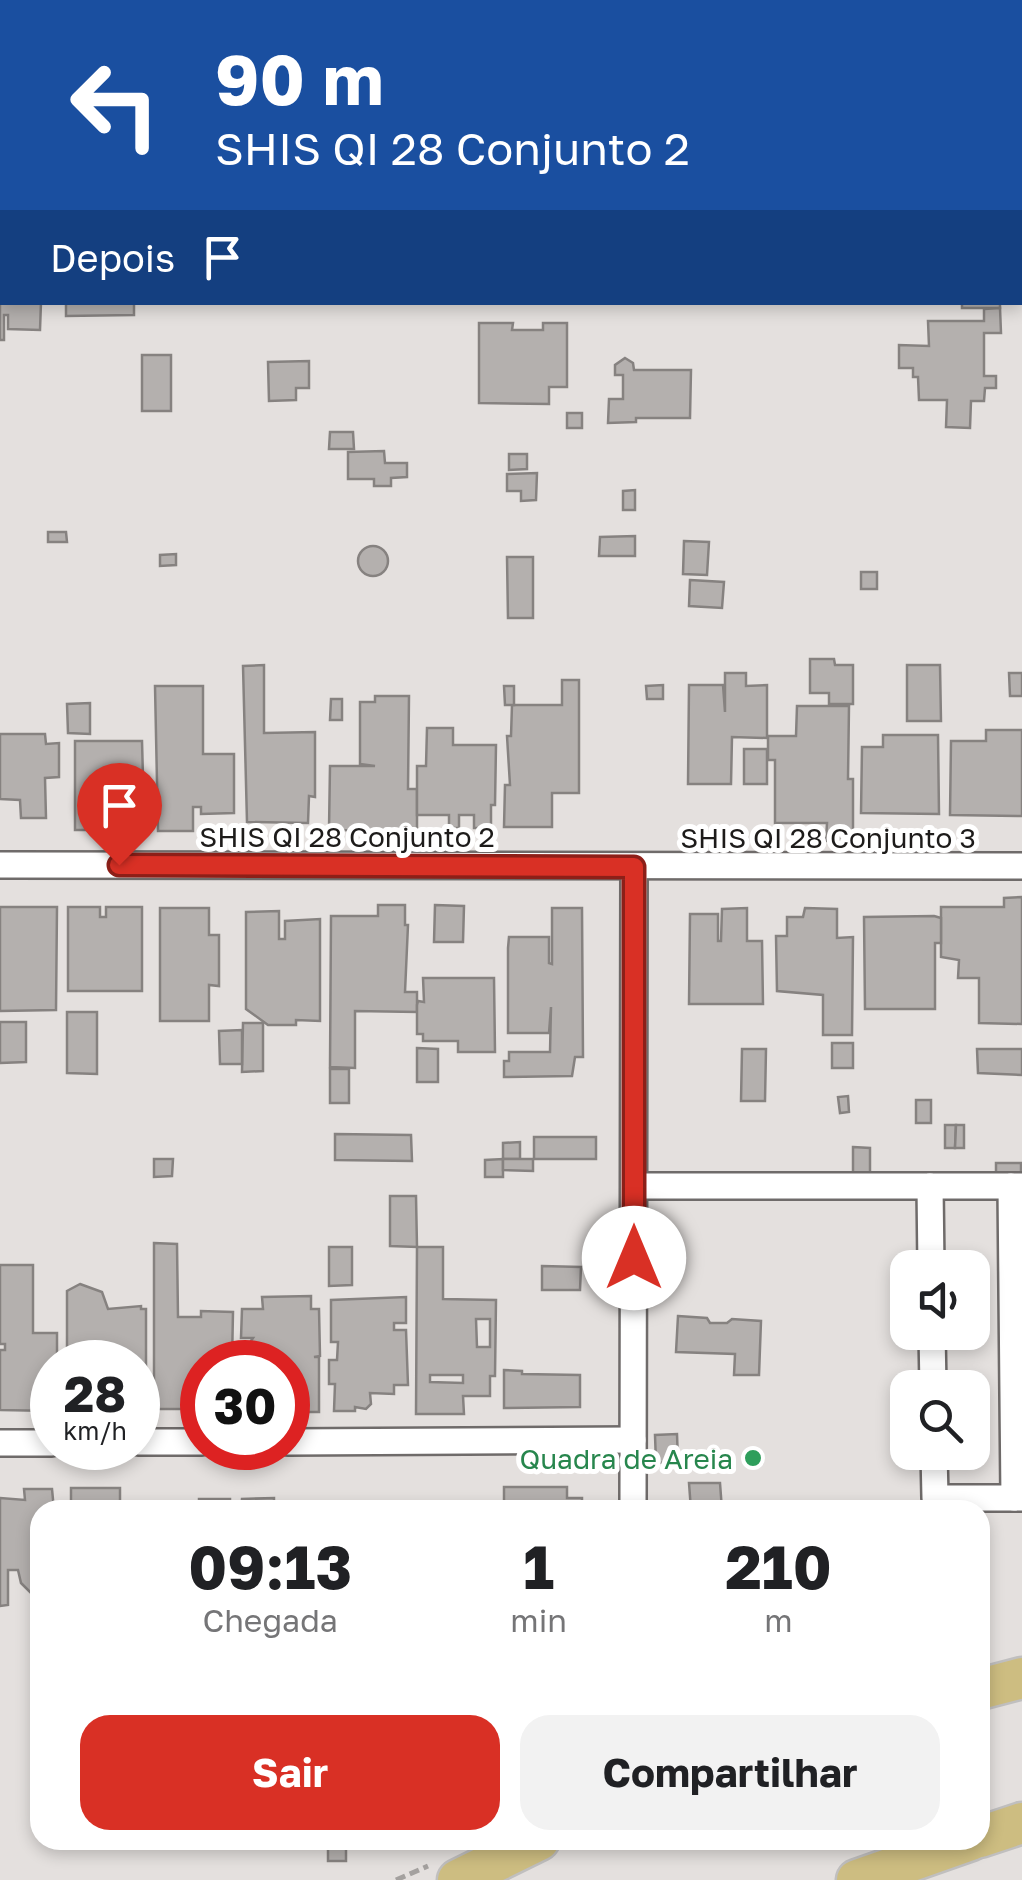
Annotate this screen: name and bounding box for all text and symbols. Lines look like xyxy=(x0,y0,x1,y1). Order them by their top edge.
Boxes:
text: 90 m xyxy=(215,36,384,120)
icon: left xyxy=(50,40,180,170)
text: SHIS QI 28 Conjunto 2 xyxy=(215,121,690,175)
icon: arrive xyxy=(195,230,250,285)
text: Depois xyxy=(50,235,175,280)
pin xyxy=(77,763,162,866)
icon: arrive xyxy=(92,778,147,833)
street label: SHIS QI 28 Conjunto 2 xyxy=(199,820,495,853)
street label: SHIS QI 28 Conjunto 3 xyxy=(680,821,976,854)
position arrow xyxy=(582,1206,686,1310)
map controls xyxy=(890,1250,990,1470)
button: sound xyxy=(890,1250,990,1350)
speed limit sign: 30 xyxy=(180,1340,310,1470)
text: 28 xyxy=(64,1363,126,1423)
button: search xyxy=(890,1370,990,1470)
text: km/h xyxy=(63,1415,127,1446)
place label: Quadra de Areia xyxy=(519,1442,733,1475)
marker: Quadra de Areia xyxy=(742,1447,764,1469)
text: 09:13 xyxy=(188,1530,352,1602)
text: 1 xyxy=(523,1530,554,1602)
text: 210 xyxy=(725,1530,832,1602)
text: Chegada xyxy=(202,1601,338,1639)
text: min xyxy=(510,1601,567,1639)
text: m xyxy=(764,1601,793,1639)
button: Sair xyxy=(80,1715,500,1830)
button: Compartilhar xyxy=(520,1715,940,1830)

